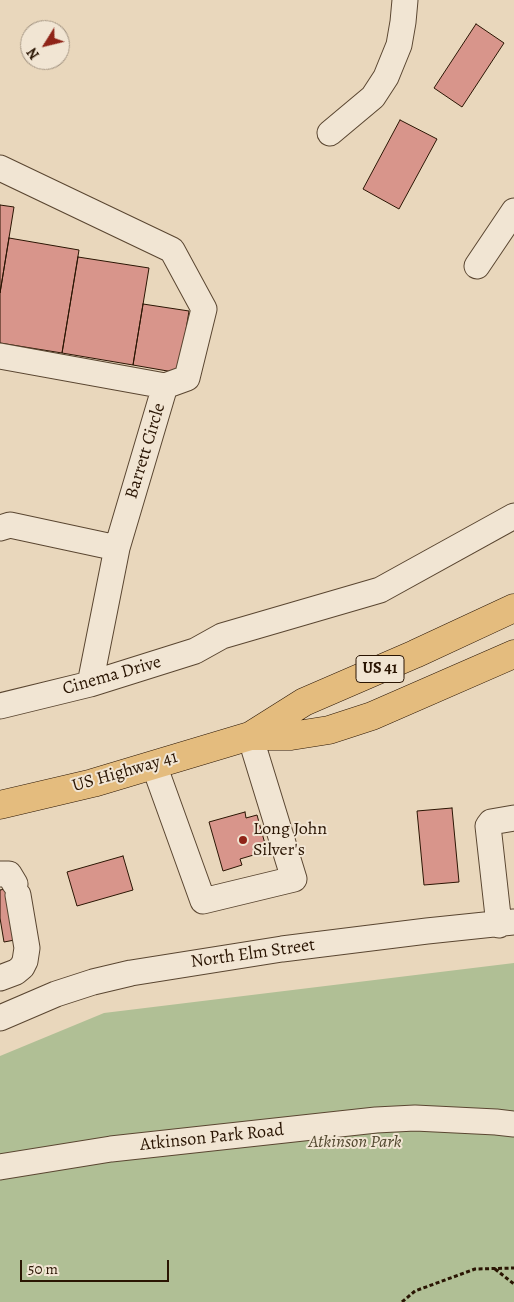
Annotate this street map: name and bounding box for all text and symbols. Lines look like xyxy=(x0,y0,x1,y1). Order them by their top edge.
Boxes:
north arrow xyxy=(20,20,70,70)
text: N xyxy=(23,44,44,63)
street label: Barrett Circle xyxy=(121,400,171,502)
street label: Cinema Drive xyxy=(60,652,164,700)
road number: US 41 xyxy=(356,656,404,682)
street label: US Highway 41 xyxy=(70,747,180,797)
place label: Long John Silver's xyxy=(253,819,327,862)
marker: Long John Silver's xyxy=(237,834,249,846)
street label: North Elm Street xyxy=(189,935,317,973)
street label: Atkinson Park Road xyxy=(139,1120,285,1156)
park label: Atkinson Park xyxy=(308,1132,402,1154)
scale bar xyxy=(22,1250,171,1282)
text: 50 m xyxy=(28,1259,58,1279)

